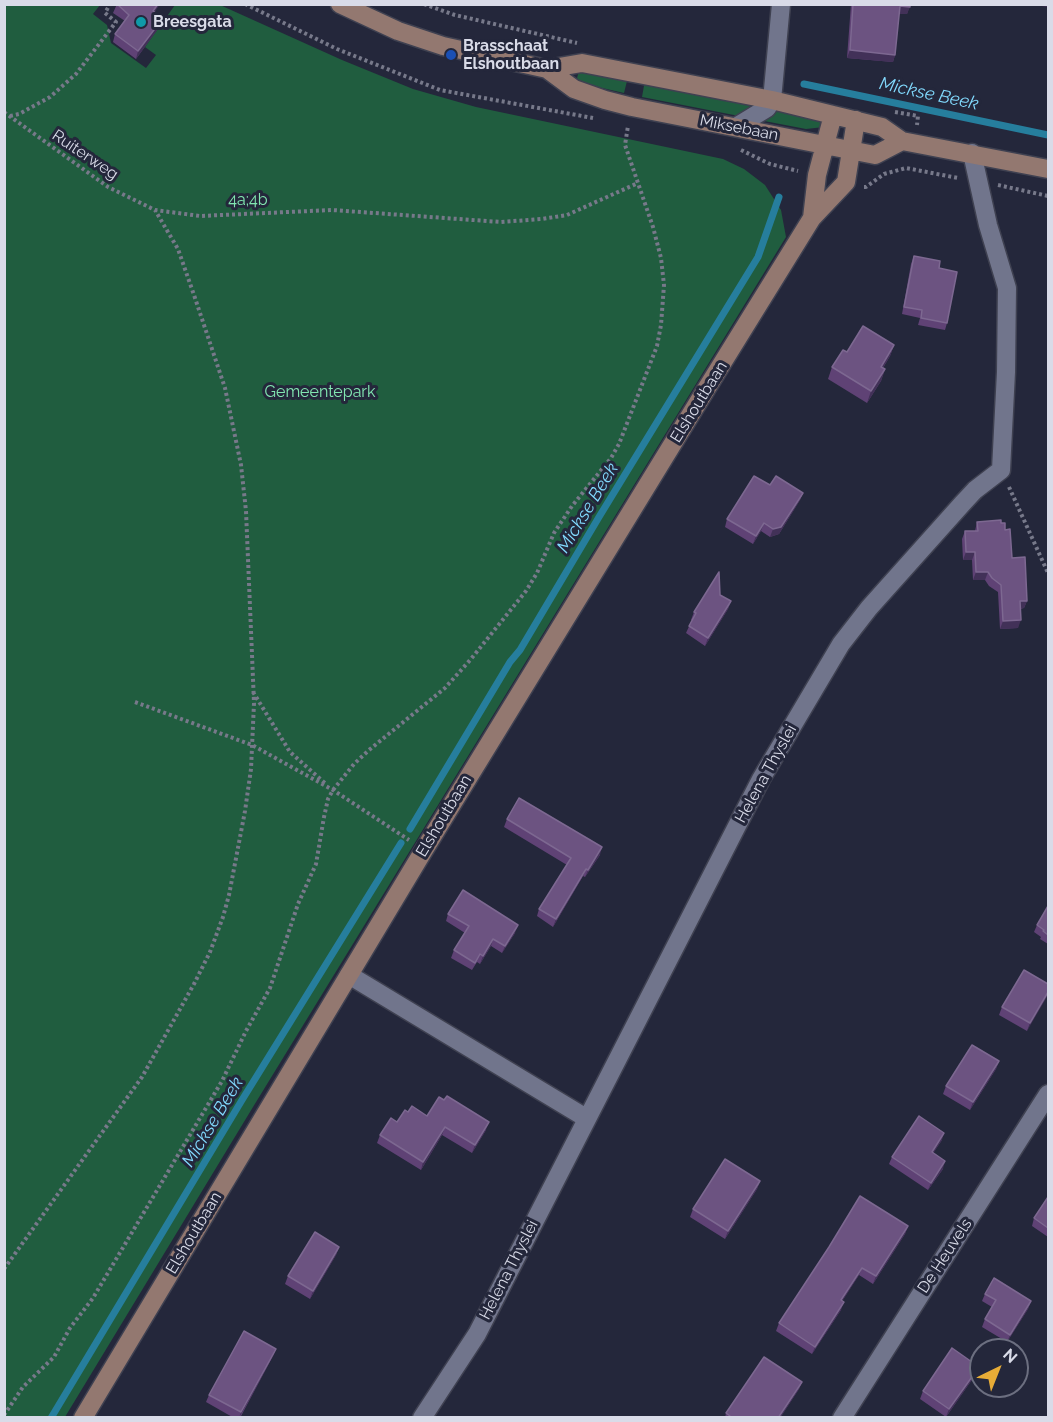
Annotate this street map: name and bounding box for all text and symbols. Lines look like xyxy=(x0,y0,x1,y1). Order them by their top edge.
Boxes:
place label: Breesgata xyxy=(153,12,232,32)
marker: Breesgata xyxy=(134,15,148,29)
place label: Brasschaat Elshoutbaan xyxy=(463,36,559,74)
marker: Brasschaat Elshoutbaan xyxy=(444,48,458,62)
water label: Mickse Beek xyxy=(877,73,981,115)
street label: Miksebaan xyxy=(698,111,780,145)
street label: Ruiterweg xyxy=(48,126,122,184)
park label: 4a;4b xyxy=(228,190,268,210)
street label: Elshoutbaan xyxy=(666,358,732,446)
park label: Gemeentepark xyxy=(265,382,375,402)
water label: Mickse Beek xyxy=(553,459,623,557)
street label: Helena Thyslei xyxy=(731,722,801,826)
street label: Elshoutbaan xyxy=(412,772,476,860)
water label: Mickse Beek xyxy=(178,1073,248,1171)
street label: Elshoutbaan xyxy=(162,1189,226,1277)
street label: De Heuvels xyxy=(914,1215,976,1297)
street label: Helena Thyslei xyxy=(476,1217,542,1323)
north arrow xyxy=(969,1338,1029,1398)
text: N xyxy=(999,1345,1021,1367)

